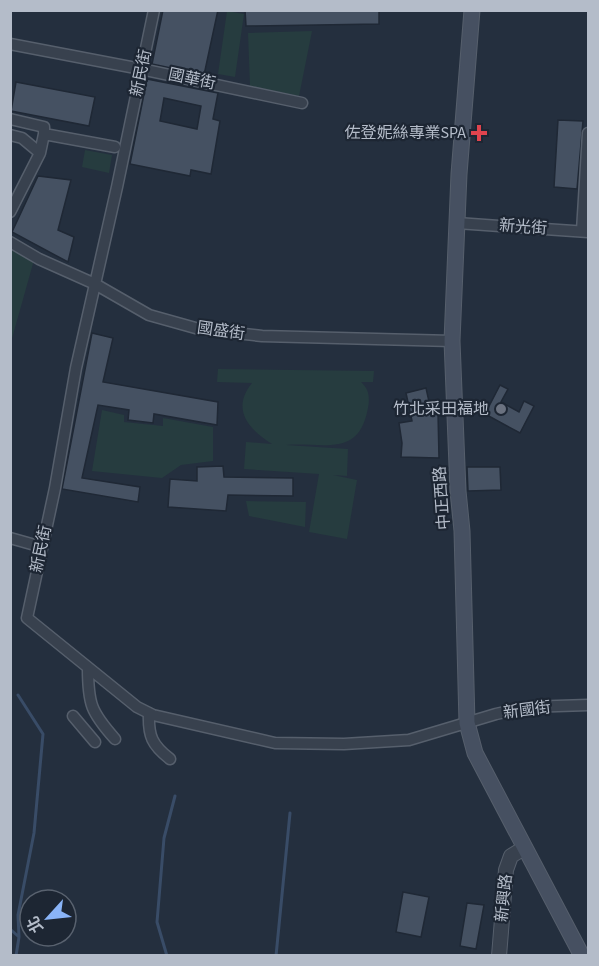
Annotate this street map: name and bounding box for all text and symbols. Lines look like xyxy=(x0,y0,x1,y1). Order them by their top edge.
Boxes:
street label: 新民街 xyxy=(125,47,157,99)
street label: 國華街 xyxy=(166,63,218,95)
place label: 佐登妮絲專業SPA xyxy=(344,122,466,144)
marker: 佐登妮絲專業SPA xyxy=(470,124,488,142)
street label: 新光街 xyxy=(498,214,548,240)
street label: 國盛街 xyxy=(196,317,246,345)
place label: 竹北采田福地 xyxy=(393,398,489,420)
marker: 竹北采田福地 xyxy=(494,402,508,416)
street label: 中正西路 xyxy=(429,465,455,531)
street label: 新民街 xyxy=(25,523,57,575)
street label: 新國街 xyxy=(502,696,552,724)
street label: 新興路 xyxy=(491,873,517,923)
north arrow xyxy=(18,888,78,948)
text: 北 xyxy=(22,912,49,936)

